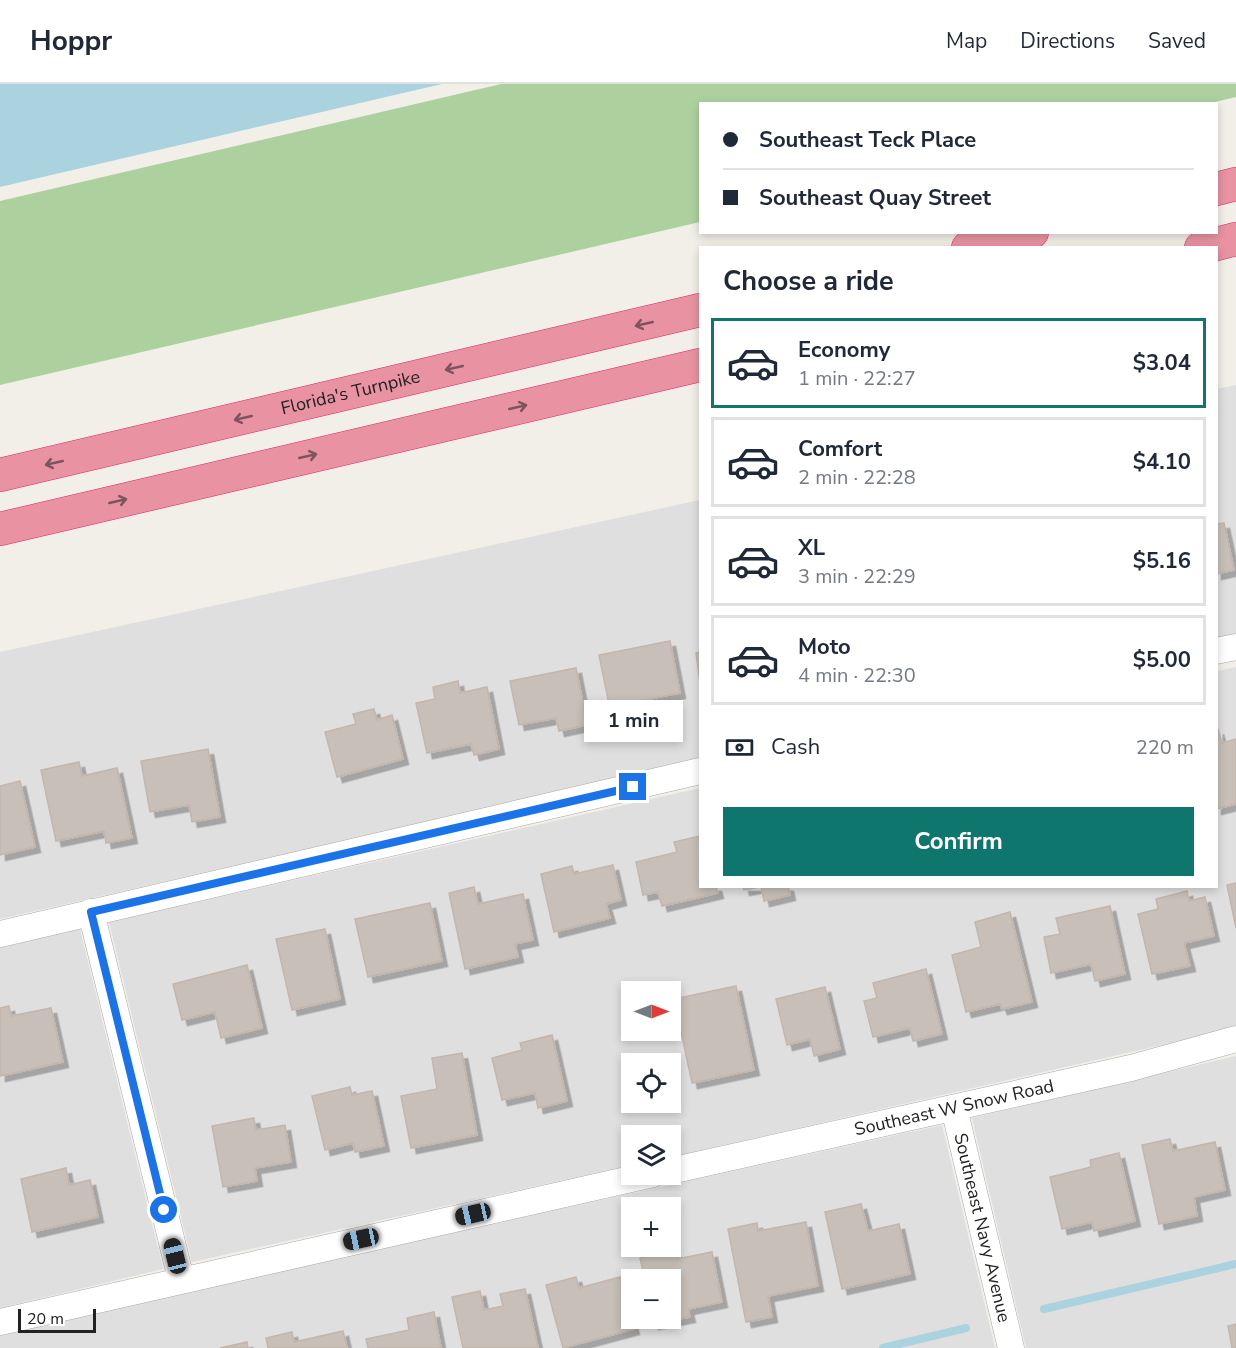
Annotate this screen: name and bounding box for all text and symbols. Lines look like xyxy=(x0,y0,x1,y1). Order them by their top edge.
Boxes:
text: Hoppr xyxy=(30,22,112,60)
text: Map xyxy=(946,27,987,55)
text: Directions xyxy=(1020,27,1115,55)
text: Saved xyxy=(1148,27,1206,55)
text: Southeast Teck Place xyxy=(759,125,976,155)
text: Southeast Quay Street xyxy=(759,183,991,213)
text: Choose a ride xyxy=(723,263,894,300)
one-way arrow xyxy=(634,318,653,330)
text: Economy xyxy=(798,335,890,365)
icon: car xyxy=(726,336,780,390)
text: $3.04 xyxy=(1133,348,1191,378)
one-way arrow xyxy=(445,363,464,375)
street label: Florida's Turnpike xyxy=(278,364,423,420)
text: 1 min · 22:27 xyxy=(798,365,916,392)
one-way arrow xyxy=(509,401,528,413)
one-way arrow xyxy=(234,413,254,424)
text: Comfort xyxy=(798,434,882,464)
icon: car xyxy=(726,435,780,489)
text: $4.10 xyxy=(1133,447,1191,477)
one-way arrow xyxy=(298,450,317,462)
one-way arrow xyxy=(44,457,63,469)
text: 2 min · 22:28 xyxy=(798,464,916,491)
one-way arrow xyxy=(108,495,128,506)
text: XL xyxy=(798,533,825,563)
icon: car xyxy=(726,534,780,588)
text: $5.16 xyxy=(1133,546,1191,576)
text: 3 min · 22:29 xyxy=(798,563,916,590)
text: Moto xyxy=(798,632,851,662)
icon: car xyxy=(726,633,780,687)
text: $5.00 xyxy=(1133,645,1191,675)
text: 4 min · 22:30 xyxy=(798,662,916,689)
callout: 1 min xyxy=(584,700,682,742)
text: 1 min xyxy=(608,707,659,734)
icon: cash xyxy=(723,731,756,764)
text: Cash xyxy=(771,732,820,762)
text: 220 m xyxy=(1136,734,1194,761)
route end xyxy=(619,773,646,800)
button: Confirm xyxy=(723,807,1194,876)
north arrow xyxy=(621,981,681,1041)
map controls xyxy=(621,981,681,1329)
button: locate xyxy=(621,1053,681,1113)
street label: Southeast W Snow Road xyxy=(852,1074,1056,1141)
button: layers xyxy=(621,1125,681,1185)
street label: Southeast Navy Avenue xyxy=(948,1131,1017,1325)
route start xyxy=(150,1196,177,1223)
button: + xyxy=(621,1197,681,1257)
car xyxy=(453,1201,493,1227)
car xyxy=(342,1226,380,1252)
car xyxy=(162,1236,188,1276)
button: − xyxy=(621,1269,681,1329)
scale bar xyxy=(18,1306,96,1334)
text: 20 m xyxy=(27,1308,64,1330)

